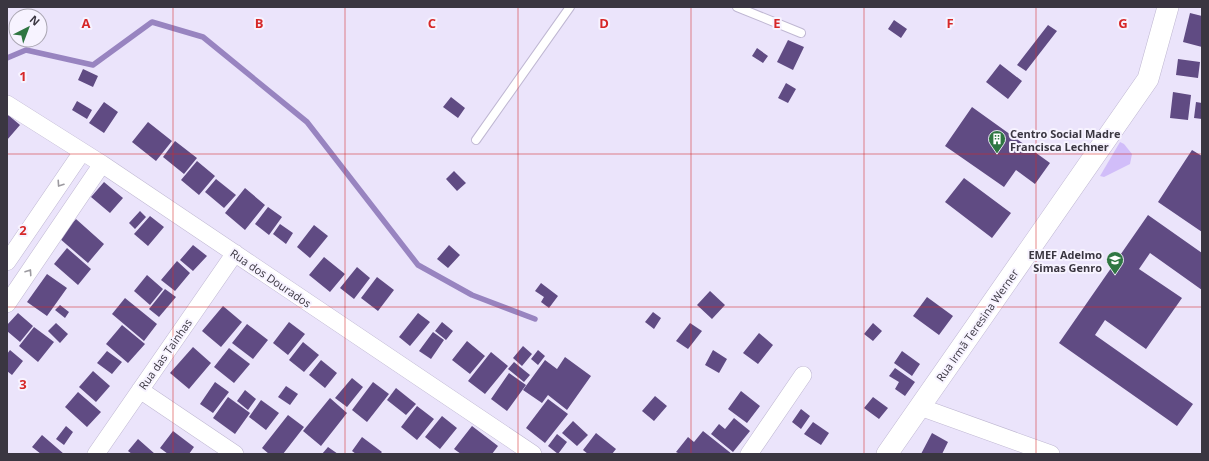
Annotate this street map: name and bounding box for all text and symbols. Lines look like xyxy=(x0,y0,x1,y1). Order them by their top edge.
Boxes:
north arrow xyxy=(8,8,48,48)
text: N xyxy=(27,12,43,29)
text: A xyxy=(82,14,91,32)
text: B xyxy=(255,14,264,32)
text: C xyxy=(428,14,436,32)
text: D xyxy=(599,14,609,32)
text: E xyxy=(773,14,781,32)
text: F xyxy=(946,14,954,32)
text: G xyxy=(1118,14,1128,32)
text: 1 xyxy=(19,67,27,85)
place label: Centro Social Madre Francisca Lechner xyxy=(1010,126,1121,154)
building icon: Centro Social Madre Francisca Lechner xyxy=(987,129,1007,154)
one-way arrow xyxy=(57,180,65,187)
text: 2 xyxy=(19,221,27,239)
street label: Rua dos Dourados xyxy=(228,245,314,311)
place label: EMEF Adelmo Simas Genro xyxy=(1028,247,1102,275)
school or university icon: EMEF Adelmo Simas Genro xyxy=(1105,250,1125,275)
street label: Rua Irmã Teresina Werner xyxy=(932,265,1022,384)
one-way arrow xyxy=(24,269,32,276)
street label: Rua das Tainhas xyxy=(135,316,195,392)
text: 3 xyxy=(19,375,27,393)

